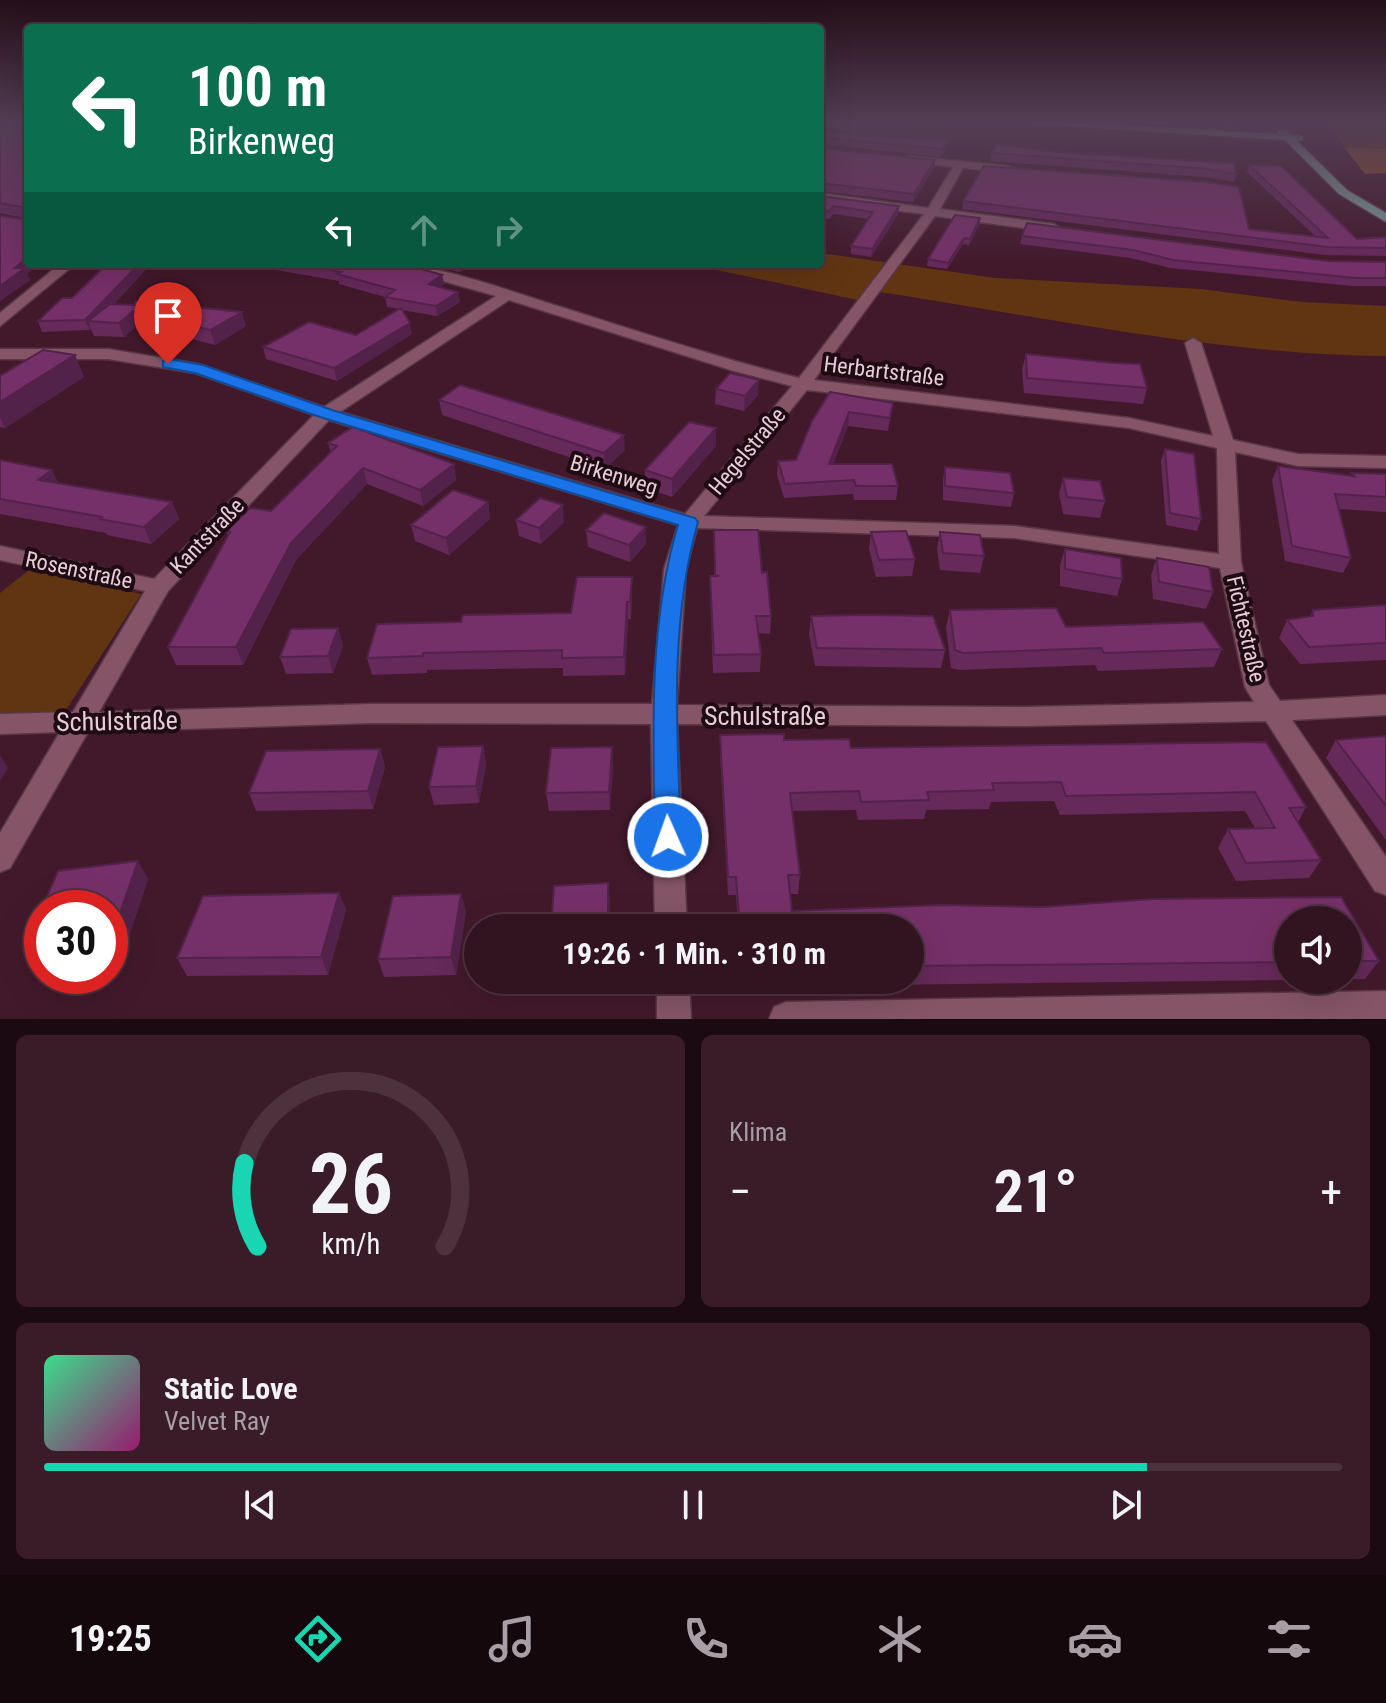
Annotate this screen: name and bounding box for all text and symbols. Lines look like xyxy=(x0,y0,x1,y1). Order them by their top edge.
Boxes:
text: 100 m xyxy=(188,54,327,120)
icon: left xyxy=(56,56,160,160)
text: Birkenweg xyxy=(188,121,335,163)
icon: left xyxy=(318,208,362,252)
icon: ahead xyxy=(402,208,446,252)
icon: right xyxy=(486,208,530,252)
pin xyxy=(134,282,202,364)
icon: arrive xyxy=(146,294,190,338)
street label: Herbartstraße xyxy=(822,351,946,391)
street label: Hegelstraße xyxy=(704,403,790,499)
street label: Birkenweg xyxy=(567,450,661,500)
street label: Kantstraße xyxy=(165,493,249,579)
street label: Rosenstraße xyxy=(23,546,135,594)
street label: Fichtestraße xyxy=(1222,573,1270,685)
street label: Schulstraße xyxy=(704,701,826,731)
street label: Schulstraße xyxy=(56,705,178,737)
position arrow xyxy=(626,795,710,879)
speed limit sign: 30 xyxy=(24,890,128,994)
map controls xyxy=(1274,906,1362,994)
button: sound xyxy=(1274,906,1362,994)
text: 19:26 · 1 Min. · 310 m xyxy=(562,936,826,971)
text: Klima xyxy=(729,1117,787,1147)
text: 26 xyxy=(308,1136,393,1233)
text: 21° xyxy=(994,1156,1078,1227)
text: − xyxy=(729,1166,751,1218)
text: + xyxy=(1320,1166,1342,1218)
text: km/h xyxy=(321,1227,380,1261)
text: Static Love xyxy=(164,1371,298,1406)
text: Velvet Ray xyxy=(164,1406,270,1436)
icon: previous xyxy=(238,1483,282,1527)
icon: pause xyxy=(671,1483,715,1527)
icon: next xyxy=(1104,1483,1148,1527)
icon: directions xyxy=(290,1611,346,1667)
icon: music xyxy=(484,1611,540,1667)
icon: phone xyxy=(678,1611,734,1667)
icon: climate xyxy=(872,1611,928,1667)
icon: car xyxy=(1067,1611,1123,1667)
icon: filters xyxy=(1261,1611,1317,1667)
text: 19:25 xyxy=(69,1618,152,1660)

